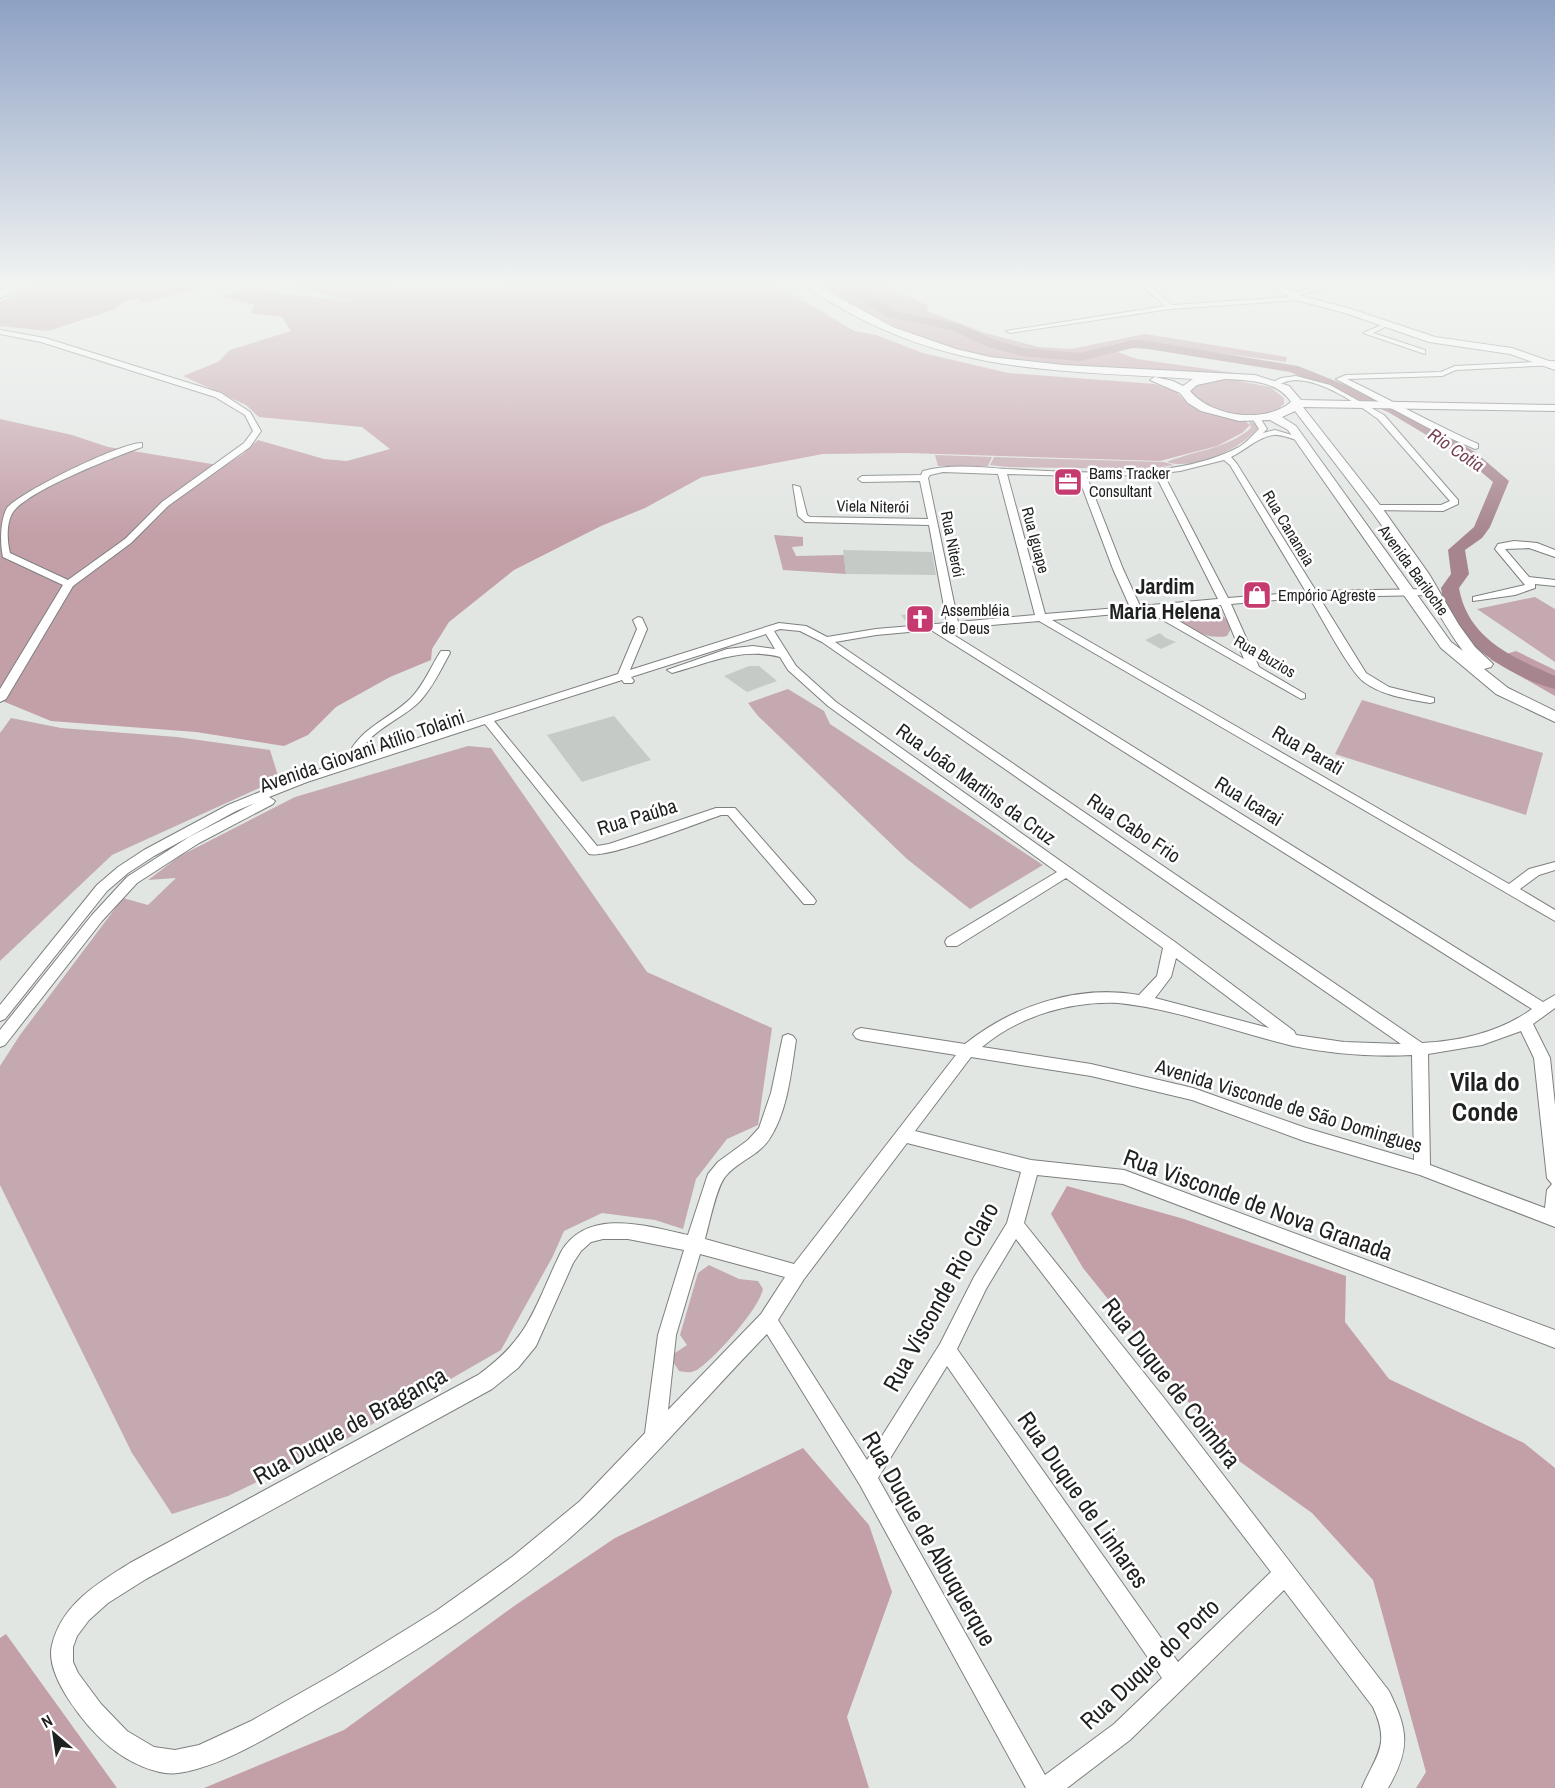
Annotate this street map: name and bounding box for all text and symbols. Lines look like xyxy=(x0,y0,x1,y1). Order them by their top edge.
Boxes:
water label: Rio Cotia xyxy=(1423,422,1489,477)
place label: Bams Tracker Consultant xyxy=(1089,462,1171,502)
office icon: Bams Tracker Consultant xyxy=(1052,466,1084,498)
street label: Rua Cananeia xyxy=(1258,486,1321,571)
street label: Viela Niterói xyxy=(836,494,910,518)
street label: Rua Iguape xyxy=(1017,504,1055,576)
street label: Rua Niterói xyxy=(936,509,970,579)
street label: Avenida Bariloche xyxy=(1373,519,1454,620)
district label: Jardim Maria Helena xyxy=(1109,571,1221,626)
shop icon: Empório Agreste xyxy=(1241,579,1273,611)
place label: Empório Agreste xyxy=(1278,584,1376,606)
place label: Assembléia de Deus xyxy=(940,599,1010,639)
church icon: Assembléia de Deus xyxy=(904,603,936,635)
street label: Rua Buzios xyxy=(1230,630,1300,682)
street label: Avenida Giovani Atílio Tolaini xyxy=(255,703,468,799)
street label: Rua João Martins da Cruz xyxy=(891,716,1062,851)
street label: Rua Parati xyxy=(1268,718,1349,781)
street label: Rua Icarai xyxy=(1210,769,1289,832)
street label: Rua Cabo Frio xyxy=(1082,786,1186,869)
street label: Rua Paúba xyxy=(594,792,680,841)
street label: Avenida Visconde de São Domingues xyxy=(1152,1052,1426,1159)
district label: Vila do Conde xyxy=(1450,1064,1520,1129)
street label: Rua Visconde de Nova Granada xyxy=(1119,1140,1397,1268)
street label: Rua Visconde Rio Claro xyxy=(875,1196,1005,1397)
street label: Rua Duque de Coimbra xyxy=(1095,1291,1248,1474)
street label: Rua Duque de Bragança xyxy=(247,1359,452,1492)
street label: Rua Duque de Linhares xyxy=(1011,1405,1157,1594)
street label: Rua Duque de Albuquerque xyxy=(855,1425,1004,1652)
street label: Rua Duque do Porto xyxy=(1073,1590,1226,1736)
north arrow xyxy=(24,1704,84,1764)
text: N xyxy=(37,1709,56,1733)

